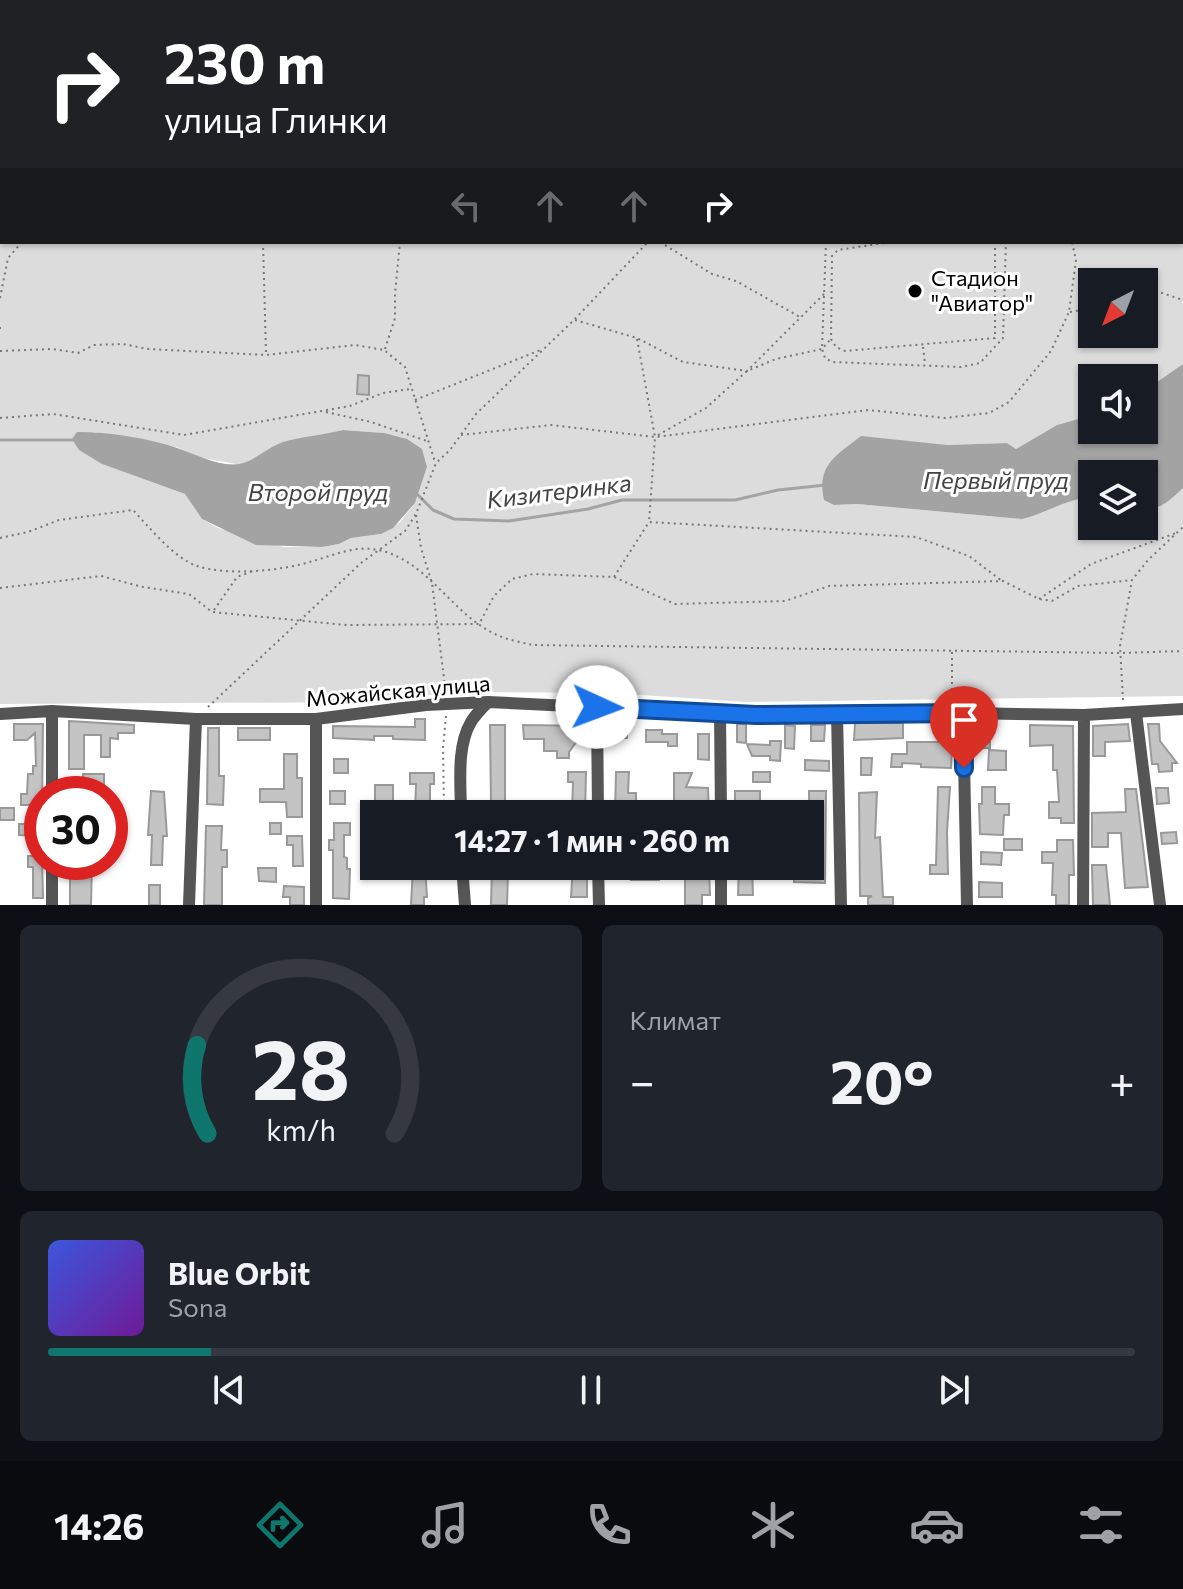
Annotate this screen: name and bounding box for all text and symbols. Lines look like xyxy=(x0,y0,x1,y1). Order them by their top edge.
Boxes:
text: 230 m xyxy=(164,27,325,96)
icon: right xyxy=(32,32,136,136)
text: улица Глинки xyxy=(164,96,388,140)
icon: left xyxy=(444,184,488,228)
icon: ahead xyxy=(528,184,572,228)
icon: ahead xyxy=(612,184,656,228)
icon: right xyxy=(696,184,740,228)
place label: Стадион "Авиатор" xyxy=(931,264,1033,316)
north arrow xyxy=(1078,268,1158,348)
map controls xyxy=(1078,268,1158,540)
marker: Стадион "Авиатор" xyxy=(906,282,924,300)
button: sound xyxy=(1078,364,1158,444)
button: layers xyxy=(1078,460,1158,540)
water label: Первый пруд xyxy=(923,465,1069,494)
water label: Кизитеринка xyxy=(485,467,633,514)
water label: Второй пруд xyxy=(248,477,388,506)
position arrow xyxy=(555,665,639,749)
street label: Можайская улица xyxy=(305,669,491,712)
pin xyxy=(930,686,998,768)
icon: arrive xyxy=(942,698,986,742)
speed limit sign: 30 xyxy=(24,776,128,880)
text: 14:27 · 1 мин · 260 m xyxy=(454,821,730,858)
text: Климат xyxy=(630,1004,721,1035)
text: 28 xyxy=(252,1015,350,1117)
text: 20° xyxy=(830,1043,934,1116)
text: − xyxy=(630,1053,655,1107)
text: + xyxy=(1109,1053,1135,1107)
text: km/h xyxy=(266,1112,336,1147)
text: Blue Orbit xyxy=(168,1254,310,1291)
text: Sona xyxy=(168,1291,227,1322)
icon: previous xyxy=(207,1368,251,1412)
icon: pause xyxy=(569,1368,613,1412)
icon: next xyxy=(932,1368,976,1412)
icon: directions xyxy=(252,1497,308,1553)
icon: music xyxy=(417,1497,473,1553)
icon: phone xyxy=(581,1497,637,1553)
icon: climate xyxy=(745,1497,801,1553)
icon: car xyxy=(909,1497,965,1553)
icon: filters xyxy=(1073,1497,1129,1553)
text: 14:26 xyxy=(54,1503,144,1547)

